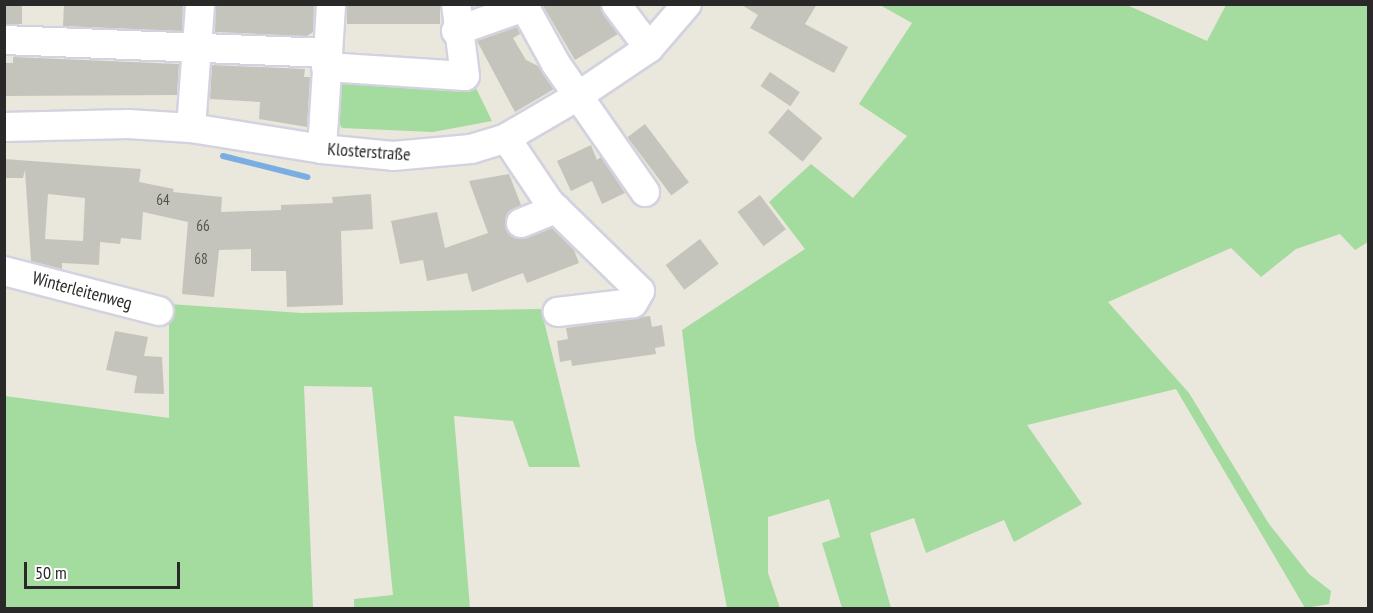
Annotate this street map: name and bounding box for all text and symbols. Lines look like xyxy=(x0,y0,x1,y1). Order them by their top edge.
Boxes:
street label: Klosterstraße xyxy=(327,138,411,166)
house number: 64 xyxy=(156,191,170,209)
house number: 66 xyxy=(196,217,210,235)
house number: 68 xyxy=(194,250,208,268)
street label: Winterleitenweg xyxy=(30,267,134,315)
scale bar xyxy=(27,550,183,588)
text: 50 m xyxy=(35,561,67,584)

